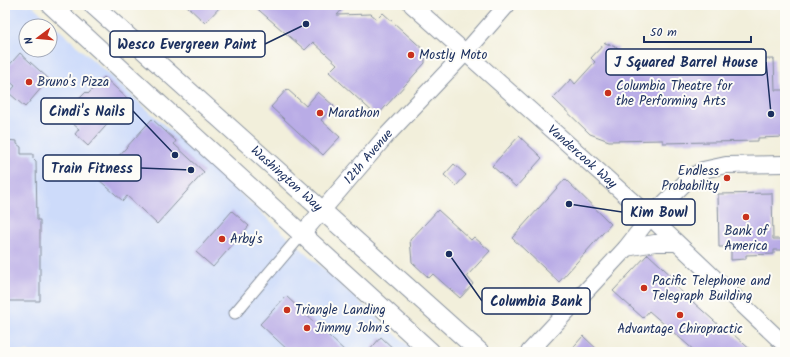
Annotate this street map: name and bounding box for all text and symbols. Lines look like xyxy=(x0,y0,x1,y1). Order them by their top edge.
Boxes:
north arrow xyxy=(18,18,58,58)
scale bar xyxy=(644,18,751,44)
text: 50 m xyxy=(650,23,677,42)
callout: Wesco Evergreen Paint xyxy=(110,31,265,57)
text: Wesco Evergreen Paint xyxy=(117,34,258,56)
text: N xyxy=(20,35,39,46)
place label: Mostly Moto xyxy=(419,45,487,66)
callout: J Squared Barrel House xyxy=(606,49,766,75)
marker: Mostly Moto xyxy=(406,50,416,60)
text: J Squared Barrel House xyxy=(614,52,758,74)
place label: Bruno's Pizza xyxy=(37,72,109,93)
place label: Columbia Theatre for the Performing Arts xyxy=(616,76,733,112)
marker: Bruno's Pizza xyxy=(24,77,34,87)
marker: Columbia Theatre for the Performing Arts xyxy=(603,88,613,98)
callout: Cindi's Nails xyxy=(41,98,133,124)
text: Cindi's Nails xyxy=(49,101,126,123)
place label: Marathon xyxy=(328,103,380,124)
marker: Marathon xyxy=(315,108,325,118)
street label: Vandercook Way xyxy=(542,120,623,194)
street label: 12th Avenue xyxy=(339,124,398,189)
street label: Washington Way xyxy=(246,141,328,217)
callout: Train Fitness xyxy=(43,155,141,181)
text: Train Fitness xyxy=(51,158,133,180)
place label: Endless Probability xyxy=(662,161,720,197)
marker: Endless Probability xyxy=(722,173,732,183)
callout: Kim Bowl xyxy=(622,199,695,225)
text: Kim Bowl xyxy=(630,202,688,224)
marker: Bank of America xyxy=(741,212,751,222)
place label: Bank of America xyxy=(724,221,769,257)
place label: Arby's xyxy=(230,229,263,250)
marker: Arby's xyxy=(217,234,227,244)
place label: Pacific Telephone and Telegraph Building xyxy=(652,271,771,307)
marker: Pacific Telephone and Telegraph Building xyxy=(639,283,649,293)
callout: Columbia Bank xyxy=(482,288,590,314)
text: Columbia Bank xyxy=(490,291,583,313)
place label: Triangle Landing xyxy=(295,300,386,321)
marker: Triangle Landing xyxy=(282,305,292,315)
marker: Advantage Chiropractic xyxy=(675,310,685,320)
place label: Jimmy John's xyxy=(315,318,390,339)
place label: Advantage Chiropractic xyxy=(617,319,743,340)
marker: Jimmy John's xyxy=(302,323,312,333)

